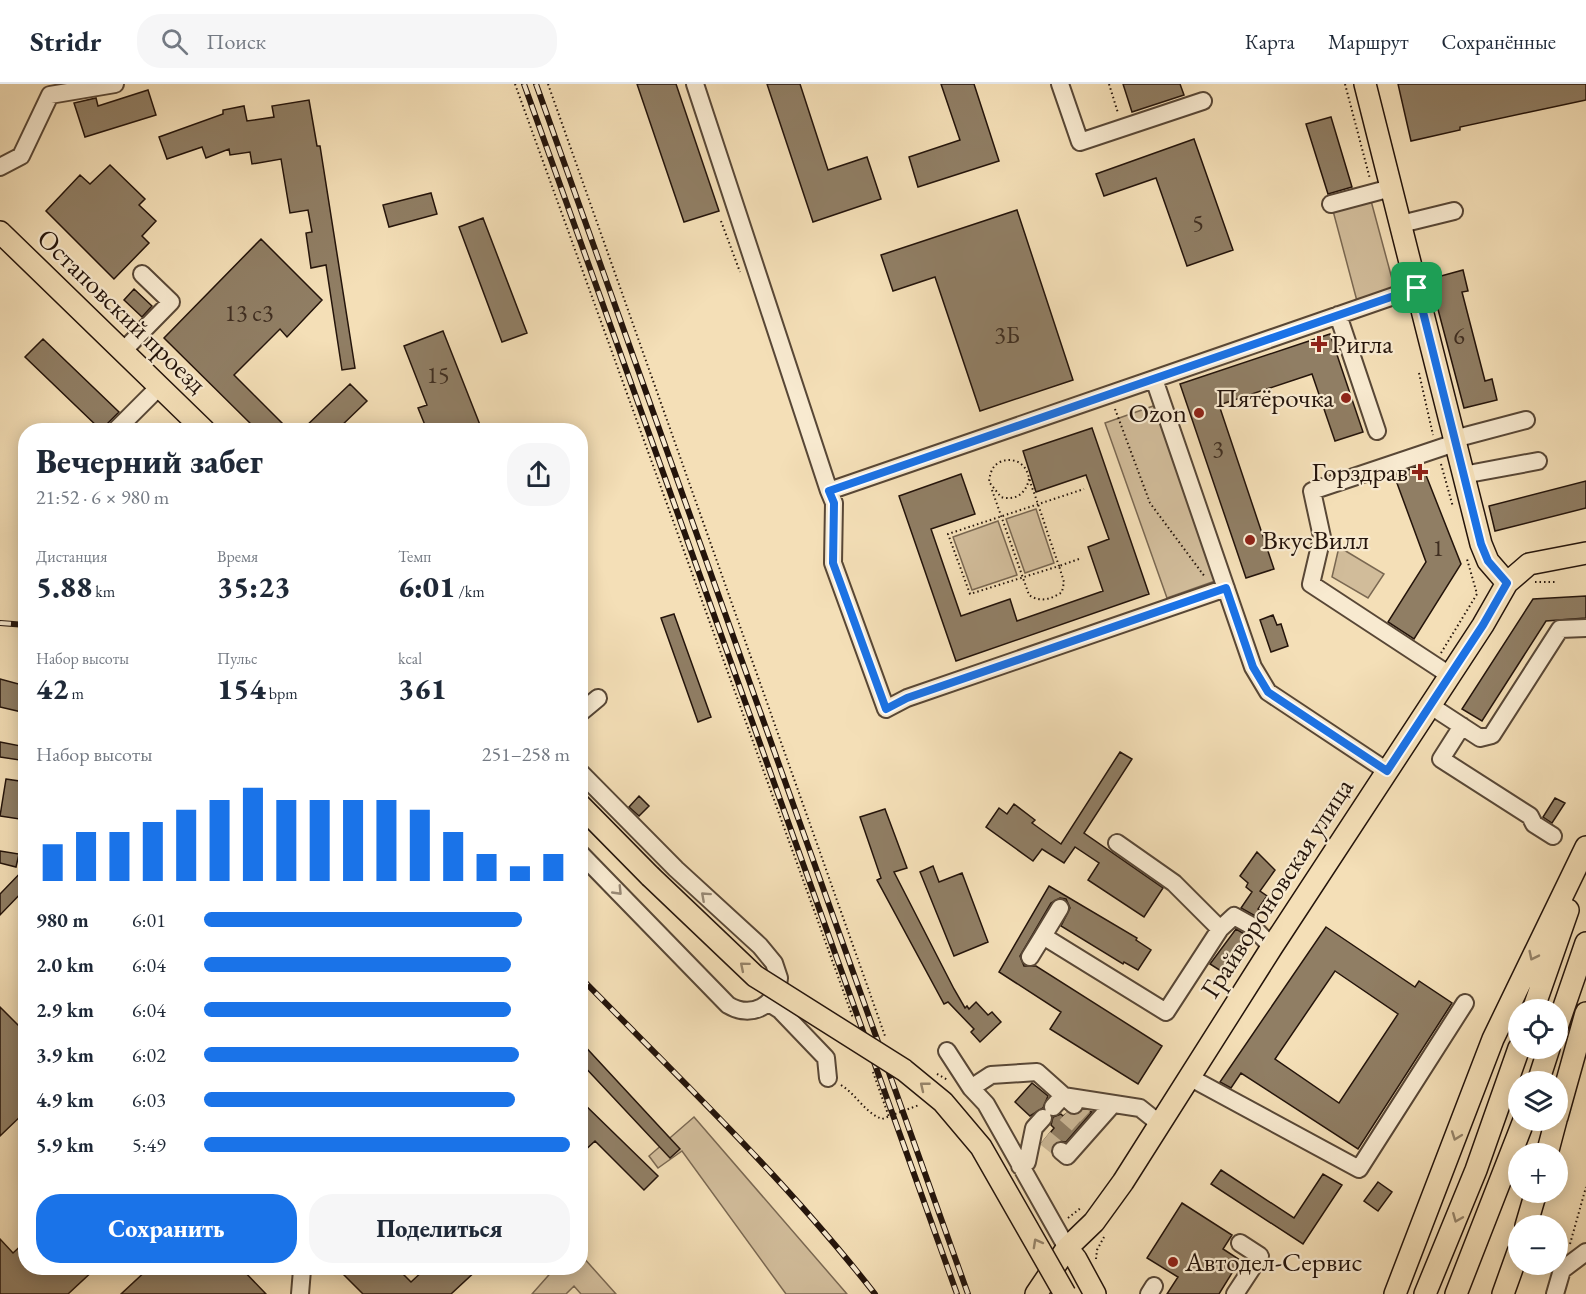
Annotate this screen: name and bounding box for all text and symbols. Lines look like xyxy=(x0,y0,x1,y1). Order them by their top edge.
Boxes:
search box xyxy=(137,14,557,68)
text: Stridr xyxy=(30,23,101,59)
icon: search xyxy=(158,25,191,58)
text: Поиск xyxy=(206,27,266,56)
text: Карта xyxy=(1245,28,1295,55)
text: Маршрут xyxy=(1328,28,1409,55)
text: Сохранённые xyxy=(1442,28,1556,55)
house number: 5 xyxy=(1192,207,1204,238)
street label: Остаповский проезд xyxy=(30,221,215,401)
pin xyxy=(1391,262,1442,313)
icon: arrive xyxy=(1400,271,1433,304)
house number: 13 с3 xyxy=(224,297,274,328)
house number: 3Б xyxy=(994,319,1020,350)
house number: 6 xyxy=(1453,320,1465,351)
place label: Ригла xyxy=(1331,326,1393,361)
marker: Ригла xyxy=(1312,337,1326,351)
house number: 15 xyxy=(426,359,450,390)
place label: Пятёрочка xyxy=(1215,380,1334,415)
marker: Пятёрочка xyxy=(1339,391,1353,405)
place label: Ozon xyxy=(1129,395,1187,430)
marker: Ozon xyxy=(1192,406,1206,420)
house number: 3 xyxy=(1212,433,1224,464)
text: Вечерний забег xyxy=(36,440,263,483)
button: share xyxy=(507,443,570,506)
place label: Горздрав xyxy=(1312,454,1408,489)
marker: Горздрав xyxy=(1413,465,1427,479)
text: 21:52 · 6 × 980 m xyxy=(36,484,169,510)
place label: ВкусВилл xyxy=(1262,522,1369,557)
house number: 1 xyxy=(1432,532,1444,563)
marker: ВкусВилл xyxy=(1243,533,1257,547)
text: Дистанция xyxy=(36,546,107,567)
text: Время xyxy=(217,546,258,567)
text: Темп xyxy=(398,546,431,567)
text: 5.88 xyxy=(36,567,92,606)
text: 35:23 xyxy=(217,567,290,606)
text: 6:01 xyxy=(398,567,455,606)
text: km xyxy=(92,581,115,602)
text: /km xyxy=(455,581,485,602)
text: Набор высоты xyxy=(36,648,129,669)
text: Пульс xyxy=(217,648,258,669)
text: kcal xyxy=(398,648,422,669)
text: 42 xyxy=(36,669,68,708)
text: 154 xyxy=(217,669,266,708)
text: 361 xyxy=(398,669,447,708)
text: m xyxy=(68,683,84,704)
text: bpm xyxy=(266,683,298,704)
text: Набор высоты xyxy=(36,741,152,767)
text: 251–258 m xyxy=(482,741,570,767)
street label: Грайвороновская улица xyxy=(1192,771,1361,1004)
one-way arrow xyxy=(610,884,621,895)
one-way arrow xyxy=(701,892,712,903)
text: 980 m xyxy=(36,907,89,933)
text: 6:01 xyxy=(132,907,166,933)
one-way arrow xyxy=(1528,950,1540,961)
text: 2.0 km xyxy=(36,952,94,978)
text: 6:04 xyxy=(132,952,166,978)
one-way arrow xyxy=(740,962,751,973)
text: 2.9 km xyxy=(36,997,94,1023)
text: 6:04 xyxy=(132,997,166,1023)
map controls xyxy=(1508,999,1568,1275)
button: locate xyxy=(1508,999,1568,1059)
text: 3.9 km xyxy=(36,1042,94,1068)
text: 6:02 xyxy=(132,1042,166,1068)
button: layers xyxy=(1508,1071,1568,1131)
one-way arrow xyxy=(919,1082,930,1093)
text: 4.9 km xyxy=(36,1087,94,1113)
text: 6:03 xyxy=(132,1087,166,1113)
one-way arrow xyxy=(1451,1130,1464,1140)
text: 5.9 km xyxy=(36,1132,94,1158)
text: 5:49 xyxy=(132,1132,166,1158)
button: + xyxy=(1508,1143,1568,1203)
button: Сохранить xyxy=(36,1194,297,1263)
button: Поделиться xyxy=(309,1194,570,1263)
one-way arrow xyxy=(1452,1212,1464,1223)
button: − xyxy=(1508,1215,1568,1275)
one-way arrow xyxy=(1033,1239,1044,1249)
place label: Автодел-Сервис xyxy=(1184,1244,1363,1279)
marker: Автодел-Сервис xyxy=(1166,1255,1180,1269)

